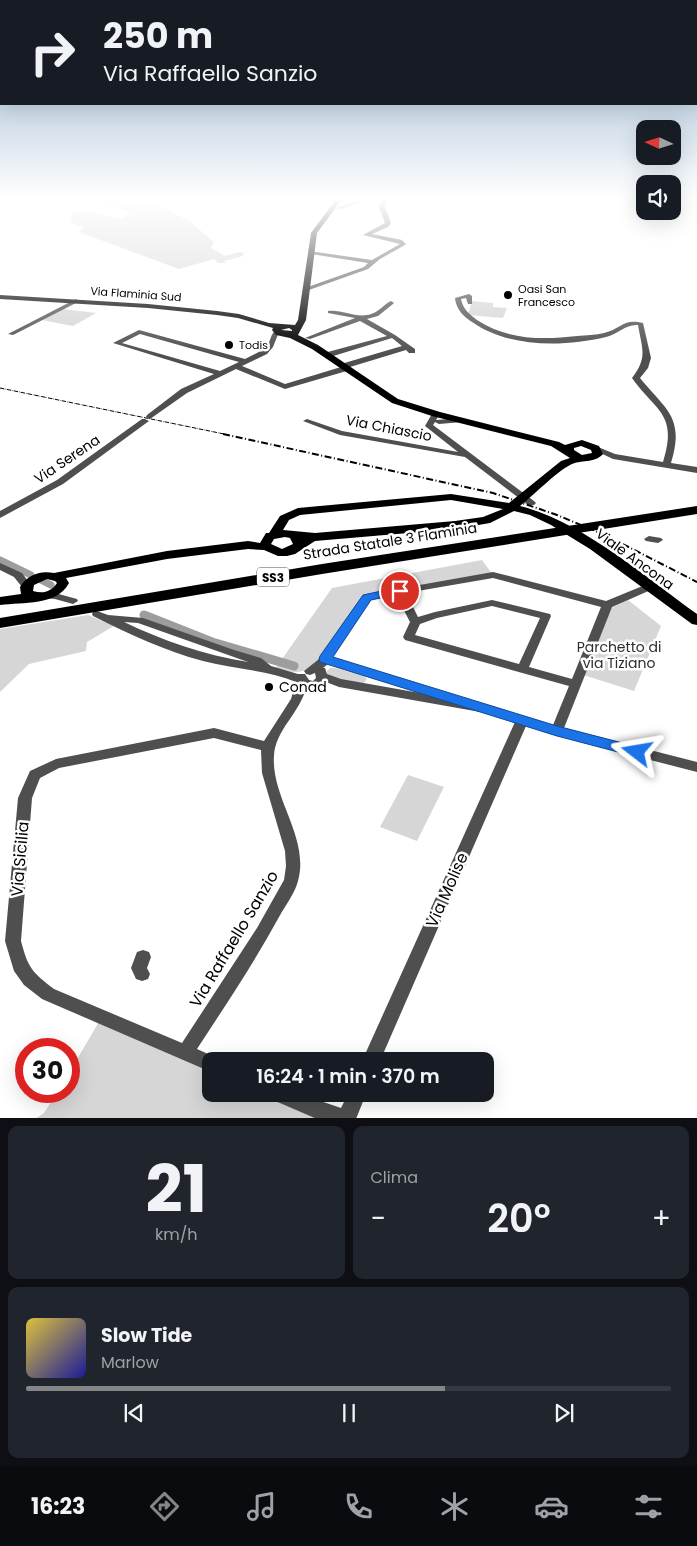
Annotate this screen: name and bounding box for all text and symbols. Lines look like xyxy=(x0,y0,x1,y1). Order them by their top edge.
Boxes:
text: 250 m xyxy=(103,11,213,60)
icon: right xyxy=(20,20,85,85)
text: Via Raffaello Sanzio xyxy=(103,58,317,89)
north arrow xyxy=(636,120,681,165)
map controls xyxy=(636,120,681,220)
button: sound xyxy=(636,175,681,220)
place label: Oasi San Francesco xyxy=(518,281,575,310)
street label: Via Flaminia Sud xyxy=(90,283,182,305)
marker: Oasi San Francesco xyxy=(502,289,514,301)
place label: Todis xyxy=(239,337,268,353)
marker: Todis xyxy=(223,339,235,351)
street label: Via Chiascio xyxy=(344,410,434,446)
street label: Via Serena xyxy=(30,430,104,488)
street label: Strada Statale 3 Flaminia xyxy=(302,517,478,565)
street label: Viale Ancona xyxy=(592,524,678,594)
road number: SS3 xyxy=(257,568,289,586)
pin xyxy=(379,570,421,612)
icon: arrive xyxy=(386,577,414,605)
park label: Parchetto di via Tiziano xyxy=(577,637,661,673)
place label: Conad xyxy=(279,677,327,697)
marker: Conad xyxy=(263,681,275,693)
position arrow xyxy=(610,725,662,777)
street label: Via Sicilia xyxy=(5,820,35,898)
street label: Via Molise xyxy=(420,849,474,931)
street label: Via Raffaello Sanzio xyxy=(184,866,284,1012)
speed limit sign: 30 xyxy=(15,1038,80,1103)
text: 16:24 · 1 min · 370 m xyxy=(256,1063,440,1090)
text: 21 xyxy=(145,1144,207,1235)
text: Clima xyxy=(371,1166,418,1189)
text: 20° xyxy=(487,1192,551,1245)
text: − xyxy=(371,1199,386,1238)
text: + xyxy=(652,1199,671,1238)
text: km/h xyxy=(155,1223,198,1246)
text: Slow Tide xyxy=(101,1322,192,1349)
text: Marlow xyxy=(101,1351,159,1374)
icon: previous xyxy=(120,1399,148,1427)
icon: pause xyxy=(335,1399,363,1427)
icon: next xyxy=(550,1399,578,1427)
icon: directions xyxy=(147,1489,182,1524)
icon: music xyxy=(244,1489,279,1524)
icon: phone xyxy=(341,1489,376,1524)
icon: climate xyxy=(437,1489,472,1524)
icon: car xyxy=(534,1489,569,1524)
icon: filters xyxy=(631,1489,666,1524)
text: 16:23 xyxy=(31,1491,85,1522)

